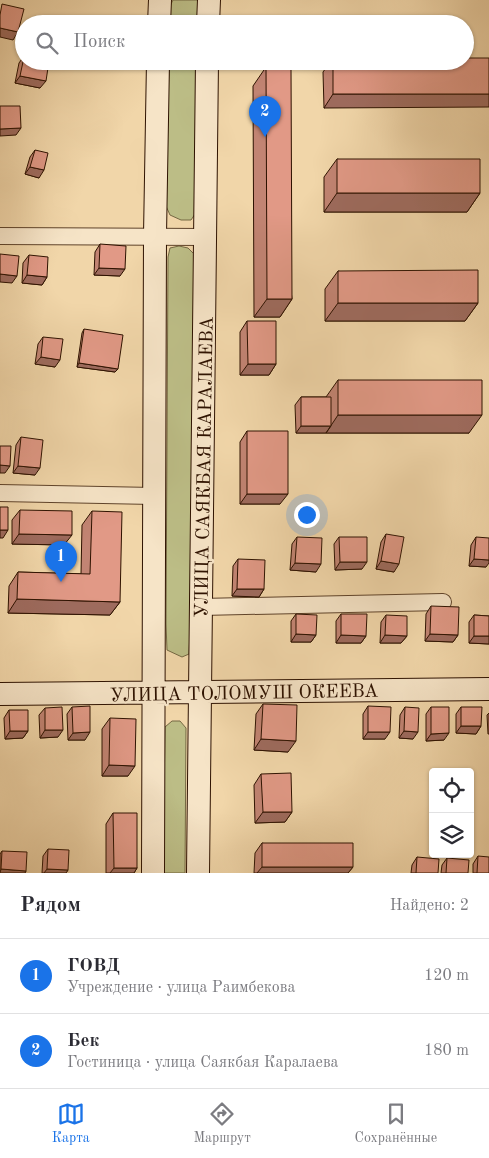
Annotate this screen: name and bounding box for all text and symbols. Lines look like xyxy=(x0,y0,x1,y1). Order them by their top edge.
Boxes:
search box xyxy=(15,15,474,70)
icon: search xyxy=(33,29,61,57)
text: Поиск xyxy=(73,33,125,52)
pin: 2 xyxy=(249,96,281,137)
street label: УЛИЦА САЯКБАЯ КАРАЛАЕВА xyxy=(193,316,218,618)
your location xyxy=(294,502,320,528)
pin: 1 xyxy=(45,541,77,582)
street label: УЛИЦА ТОЛОМУШ ОКЕЕВА xyxy=(109,683,379,706)
map controls xyxy=(429,768,474,858)
button: locate xyxy=(429,768,474,813)
button: layers xyxy=(429,813,474,858)
text: Рядом xyxy=(20,895,81,916)
text: Найдено: 2 xyxy=(390,898,469,914)
text: ГОВД xyxy=(67,957,120,976)
text: 1 xyxy=(31,968,41,984)
text: 120 m xyxy=(424,968,469,984)
text: Учреждение · улица Раимбекова xyxy=(67,980,295,996)
text: Бек xyxy=(67,1032,99,1051)
text: 2 xyxy=(31,1043,41,1059)
text: 180 m xyxy=(424,1043,469,1059)
text: Гостиница · улица Саякбая Каралаева xyxy=(67,1055,339,1071)
tab: Карта xyxy=(52,1100,90,1147)
tab: Маршрут xyxy=(193,1100,251,1147)
tab: Сохранённые xyxy=(355,1100,437,1147)

